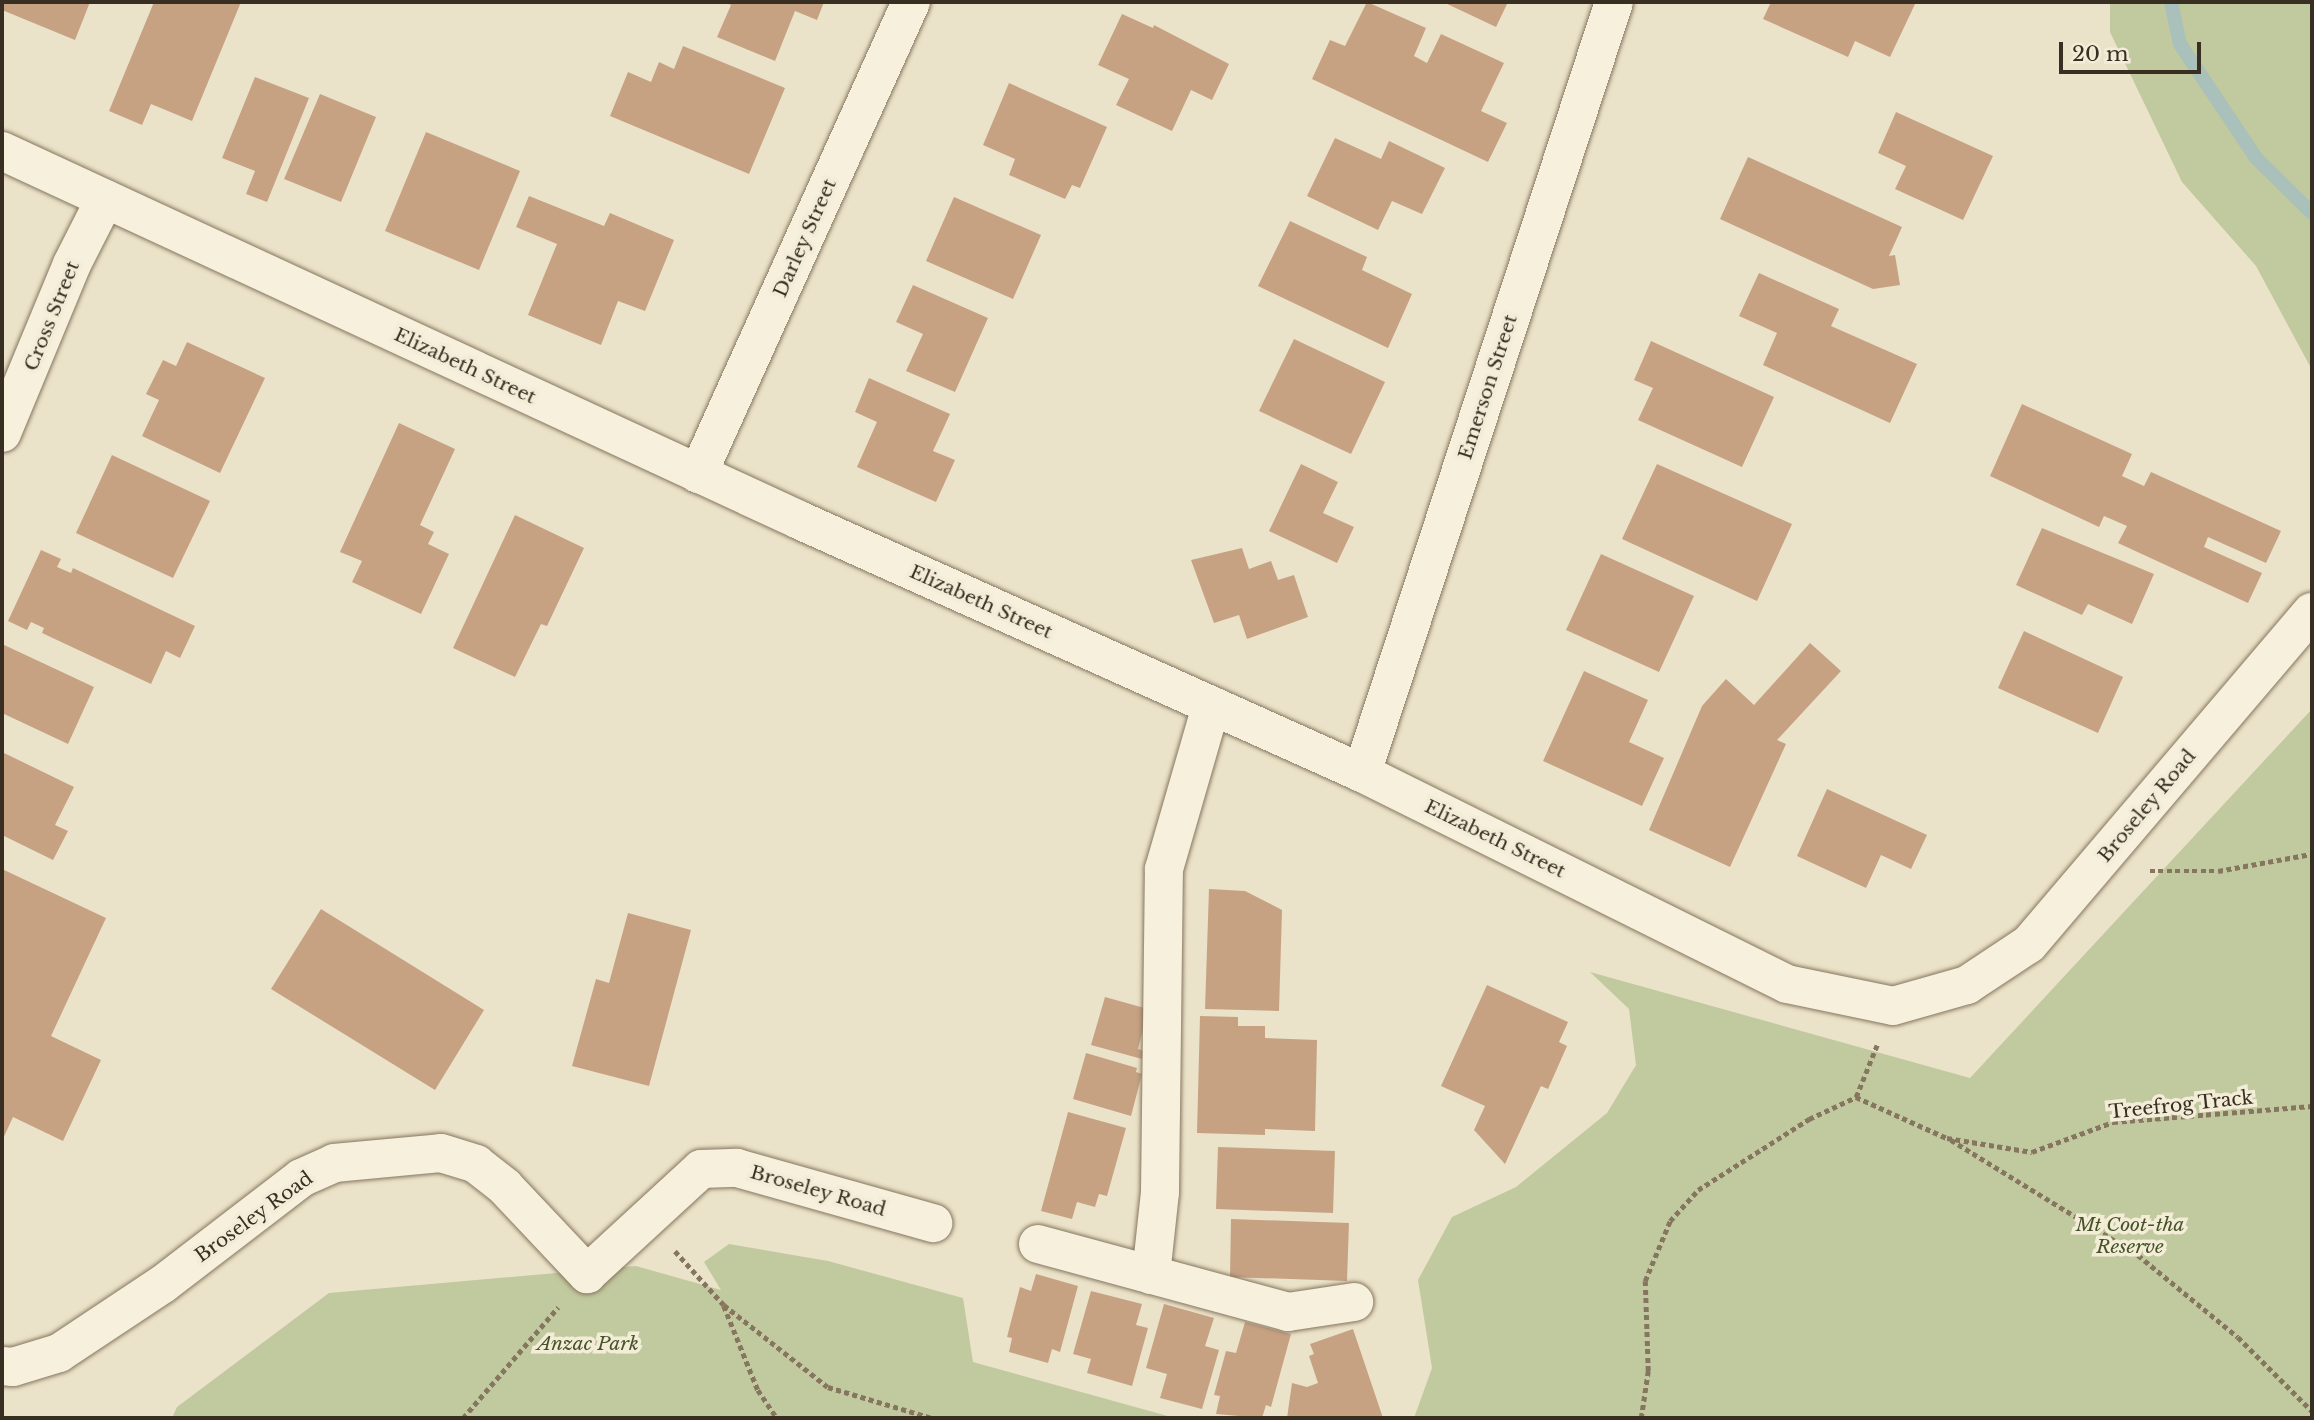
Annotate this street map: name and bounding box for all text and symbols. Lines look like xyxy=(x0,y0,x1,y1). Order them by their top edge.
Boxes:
scale bar xyxy=(2062,28,2204,72)
text: 20 m xyxy=(2072,41,2129,67)
street label: Darley Street xyxy=(769,175,841,301)
street label: Cross Street xyxy=(20,258,84,374)
street label: Emerson Street xyxy=(1454,312,1522,462)
street label: Elizabeth Street xyxy=(391,323,539,409)
street label: Elizabeth Street xyxy=(906,560,1056,644)
street label: Broseley Road xyxy=(2093,745,2201,867)
street label: Elizabeth Street xyxy=(1421,795,1569,883)
street label: Treefrog Track xyxy=(2107,1086,2255,1124)
street label: Broseley Road xyxy=(747,1161,889,1221)
street label: Broseley Road xyxy=(191,1167,317,1267)
park label: Mt Coot-tha Reserve xyxy=(2076,1214,2184,1258)
park label: Anzac Park xyxy=(537,1333,639,1355)

